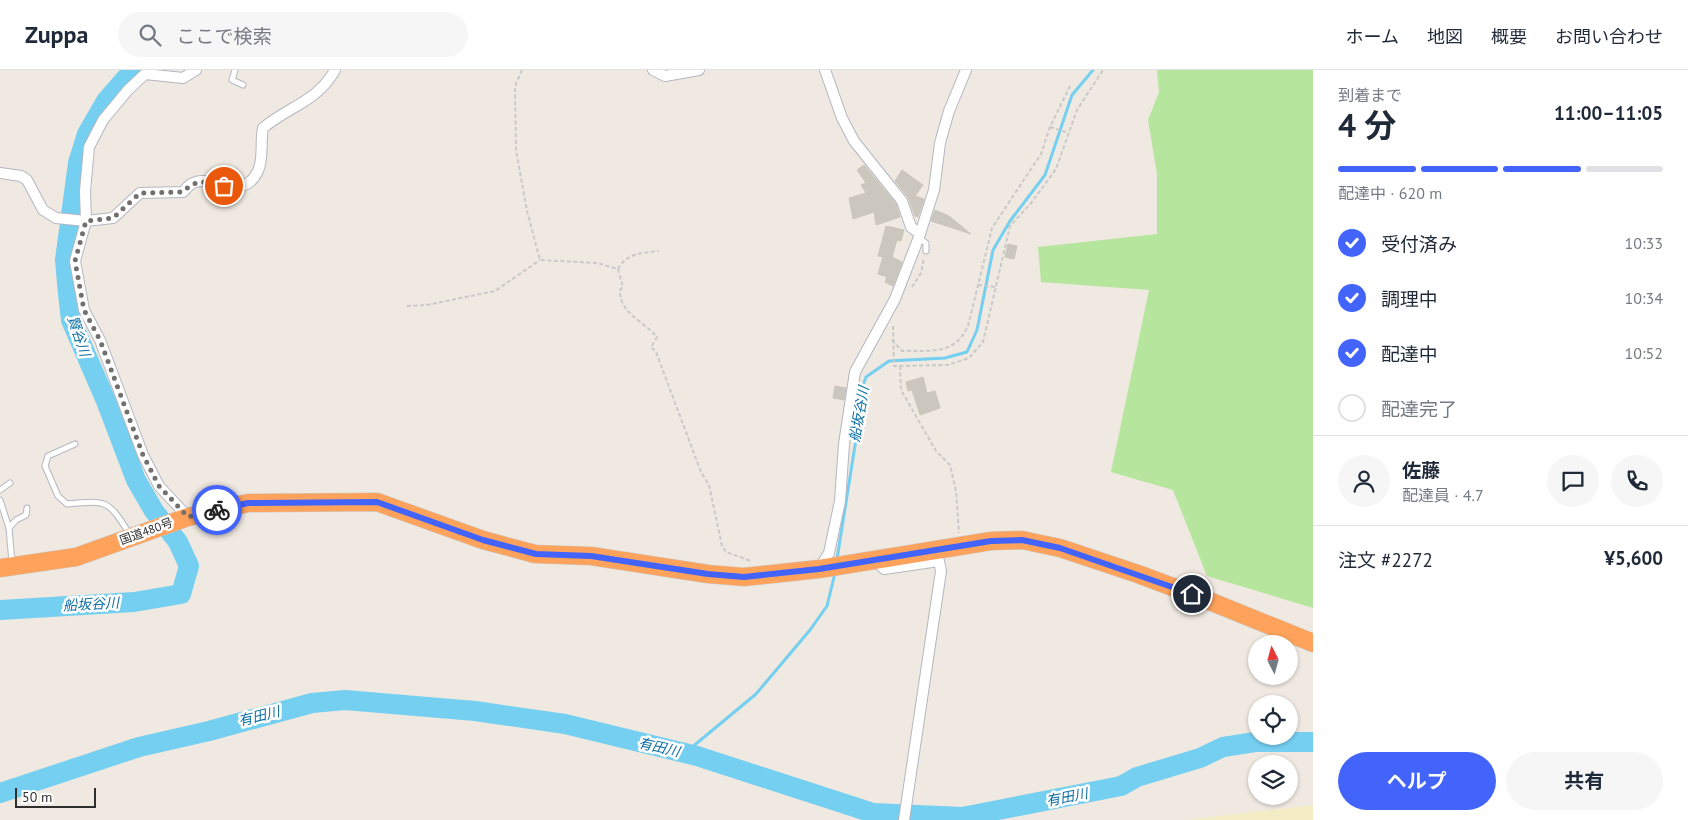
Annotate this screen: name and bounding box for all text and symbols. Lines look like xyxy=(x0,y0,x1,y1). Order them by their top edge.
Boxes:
search box xyxy=(118,12,468,57)
text: Zuppa xyxy=(25,19,88,50)
icon: search xyxy=(136,21,164,49)
text: ここで検索 xyxy=(176,24,271,48)
text: ホーム xyxy=(1346,25,1399,48)
text: 地図 xyxy=(1427,25,1463,48)
text: 概要 xyxy=(1491,25,1527,48)
text: お問い合わせ xyxy=(1555,25,1663,48)
text: 到着まで xyxy=(1338,85,1402,105)
text: 11:00–11:05 xyxy=(1554,101,1663,125)
text: 4 分 xyxy=(1338,104,1396,146)
pin xyxy=(203,165,245,207)
icon: bag xyxy=(210,172,238,200)
text: 配達中 · 620 m xyxy=(1338,183,1442,203)
icon: check xyxy=(1338,229,1366,257)
text: 受付済み xyxy=(1381,232,1457,256)
text: 10:33 xyxy=(1625,233,1663,253)
icon: check xyxy=(1338,284,1366,312)
text: 調理中 xyxy=(1381,287,1438,311)
text: 10:34 xyxy=(1625,288,1663,308)
water label: 賢谷川 xyxy=(64,313,95,361)
icon: check xyxy=(1338,339,1366,367)
text: 配達中 xyxy=(1381,342,1438,366)
text: 10:52 xyxy=(1625,343,1663,363)
water label: 船坂谷川 xyxy=(845,383,873,443)
text: 配達完了 xyxy=(1381,397,1457,421)
button: person xyxy=(1338,455,1390,507)
button: chat xyxy=(1547,455,1599,507)
button: phone xyxy=(1611,455,1663,507)
text: 佐藤 xyxy=(1402,458,1440,482)
courier xyxy=(192,485,242,535)
text: 配達員 · 4.7 xyxy=(1402,485,1484,505)
icon: bike xyxy=(203,496,231,524)
street label: 国道480号 xyxy=(117,514,175,548)
text: ¥5,600 xyxy=(1604,546,1663,570)
text: 注文 #2272 xyxy=(1338,548,1433,572)
pin xyxy=(1171,573,1213,615)
icon: home xyxy=(1178,580,1206,608)
water label: 船坂谷川 xyxy=(63,593,121,614)
north arrow xyxy=(1248,635,1298,685)
map controls xyxy=(1248,635,1298,805)
button: locate xyxy=(1248,695,1298,745)
water label: 有田川 xyxy=(236,702,283,730)
water label: 有田川 xyxy=(637,734,683,761)
button: ヘルプ xyxy=(1338,752,1496,810)
button: 共有 xyxy=(1506,752,1663,810)
button: layers xyxy=(1248,755,1298,805)
water label: 有田川 xyxy=(1045,784,1091,810)
scale bar xyxy=(15,785,96,808)
text: 50 m xyxy=(22,788,52,806)

